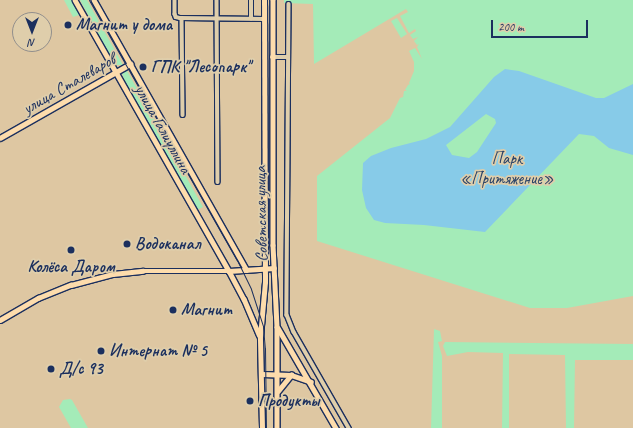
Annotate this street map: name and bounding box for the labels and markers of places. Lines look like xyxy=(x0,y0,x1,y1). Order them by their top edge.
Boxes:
place label: Магнит у дома xyxy=(76,15,172,35)
marker: Магнит у дома xyxy=(63,20,73,30)
place label: ГПК "Лесопарк" xyxy=(151,57,250,77)
marker: ГПК "Лесопарк" xyxy=(138,62,148,72)
place label: Водоканал xyxy=(135,234,200,254)
marker: Водоканал xyxy=(122,239,132,249)
marker: Колёса Даром xyxy=(66,245,76,255)
place label: Колёса Даром xyxy=(27,257,115,277)
place label: Магнит xyxy=(181,300,232,320)
marker: Магнит xyxy=(168,305,178,315)
place label: Интернат № 5 xyxy=(109,341,207,361)
marker: Интернат № 5 xyxy=(96,346,106,356)
place label: Д/с 93 xyxy=(59,359,103,379)
marker: Д/с 93 xyxy=(46,364,56,374)
place label: Продукты xyxy=(258,391,319,411)
marker: Продукты xyxy=(245,396,255,406)

